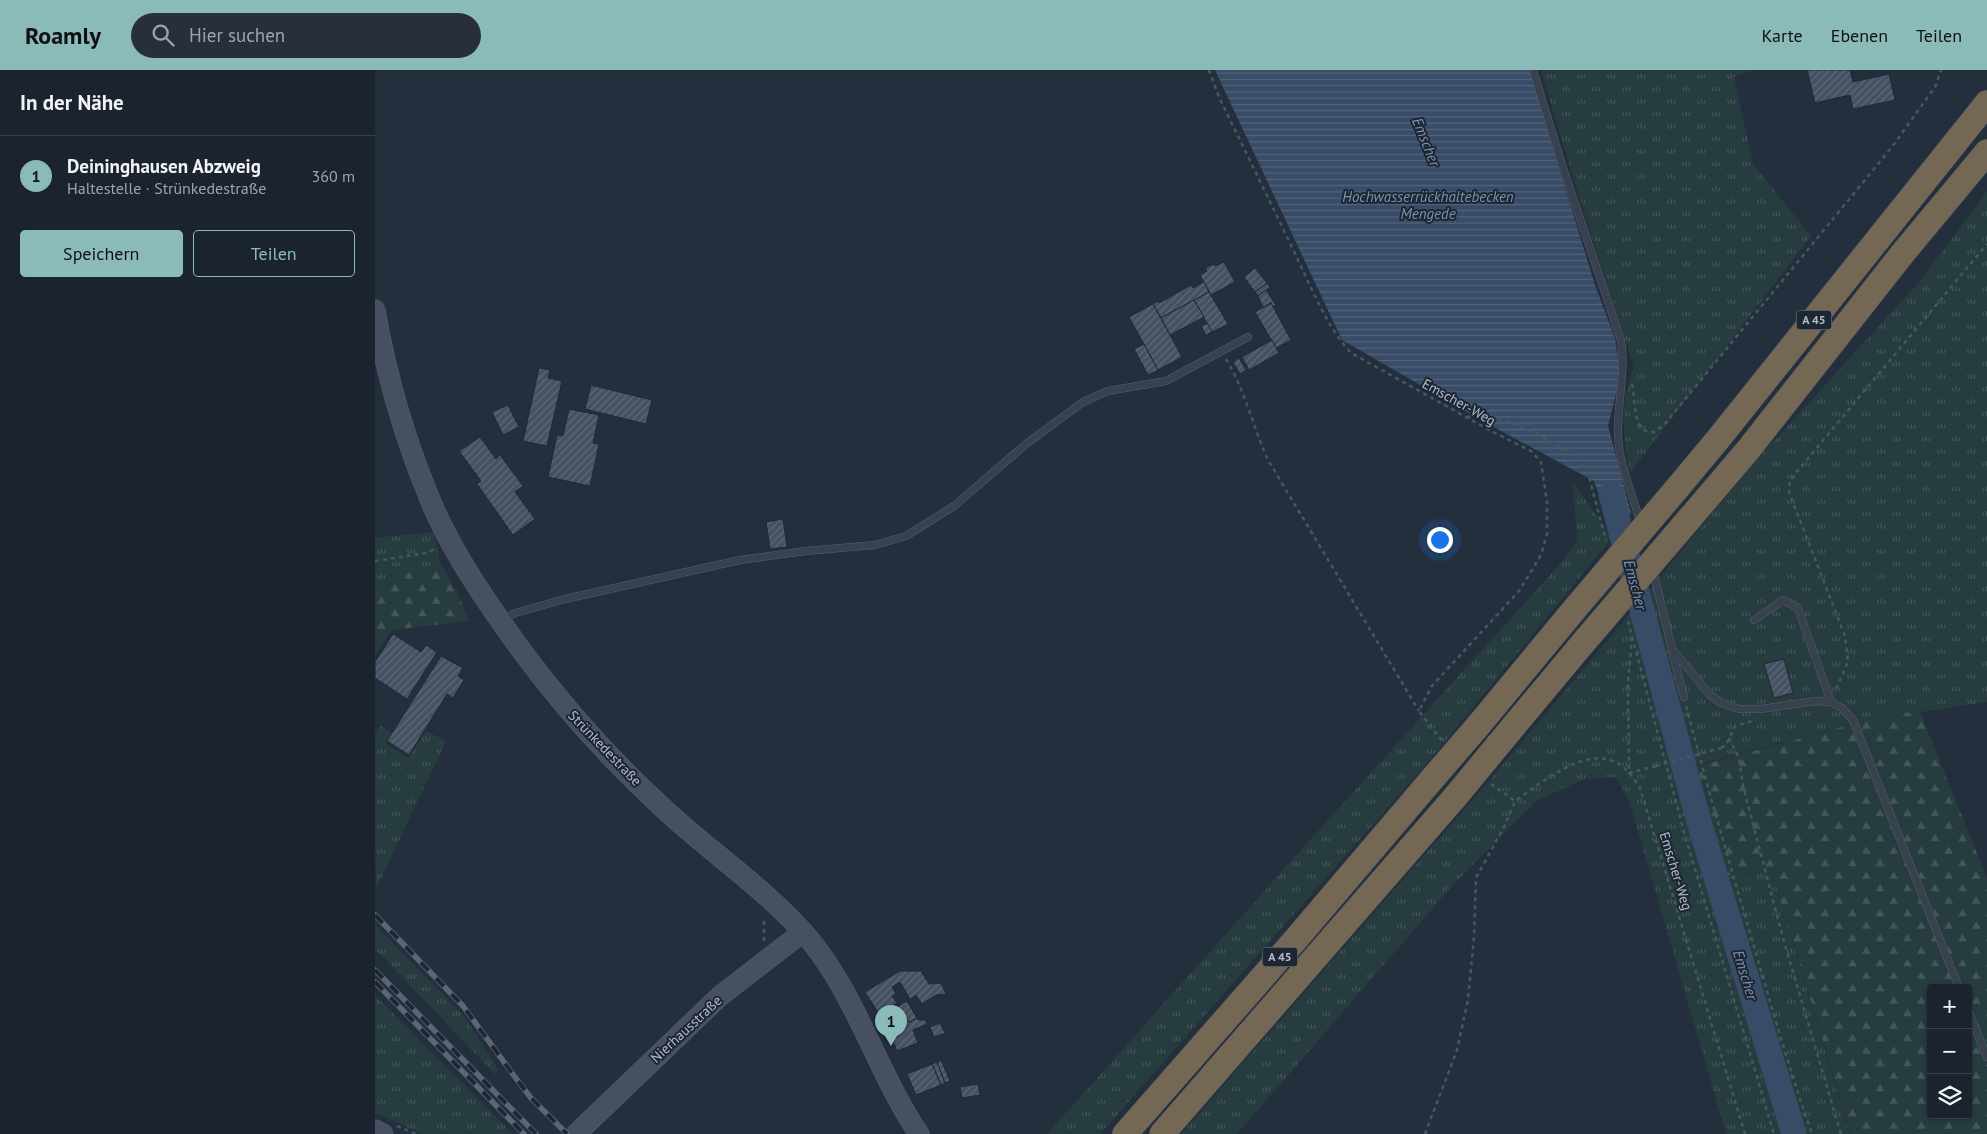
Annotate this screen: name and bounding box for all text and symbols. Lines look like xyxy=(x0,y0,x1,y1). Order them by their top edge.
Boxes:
search box xyxy=(131,13,481,58)
text: Roamly xyxy=(25,20,101,51)
icon: search xyxy=(149,21,177,49)
text: Hier suchen xyxy=(189,23,285,47)
text: Karte xyxy=(1762,24,1803,47)
text: Ebenen xyxy=(1831,24,1888,47)
text: Teilen xyxy=(1916,24,1962,47)
text: In der Nähe xyxy=(20,89,124,116)
water label: Emscher xyxy=(1408,115,1445,170)
text: Deininghausen Abzweig xyxy=(67,154,261,178)
text: 1 xyxy=(31,166,41,186)
text: 360 m xyxy=(312,166,355,186)
text: Haltestelle · Strünkedestraße xyxy=(67,178,266,198)
water label: Hochwasserrückhaltebecken Mengede xyxy=(1342,187,1514,223)
button: Speichern xyxy=(20,230,183,277)
button: Teilen xyxy=(193,230,355,277)
road number: A 45 xyxy=(1797,310,1831,330)
street label: Emscher-Weg xyxy=(1419,374,1499,430)
your location xyxy=(1427,527,1453,553)
water label: Emscher xyxy=(1620,558,1652,613)
street label: Strünkedestraße xyxy=(564,706,646,790)
street label: Emscher-Weg xyxy=(1656,830,1696,912)
road number: A 45 xyxy=(1263,948,1297,966)
water label: Emscher xyxy=(1729,948,1762,1003)
map controls xyxy=(1927,984,1972,1119)
button: + xyxy=(1927,984,1972,1029)
street label: Nierhausstraße xyxy=(647,991,725,1067)
pin: 1 xyxy=(875,1005,907,1046)
button: − xyxy=(1927,1029,1972,1074)
button: layers xyxy=(1927,1074,1972,1119)

